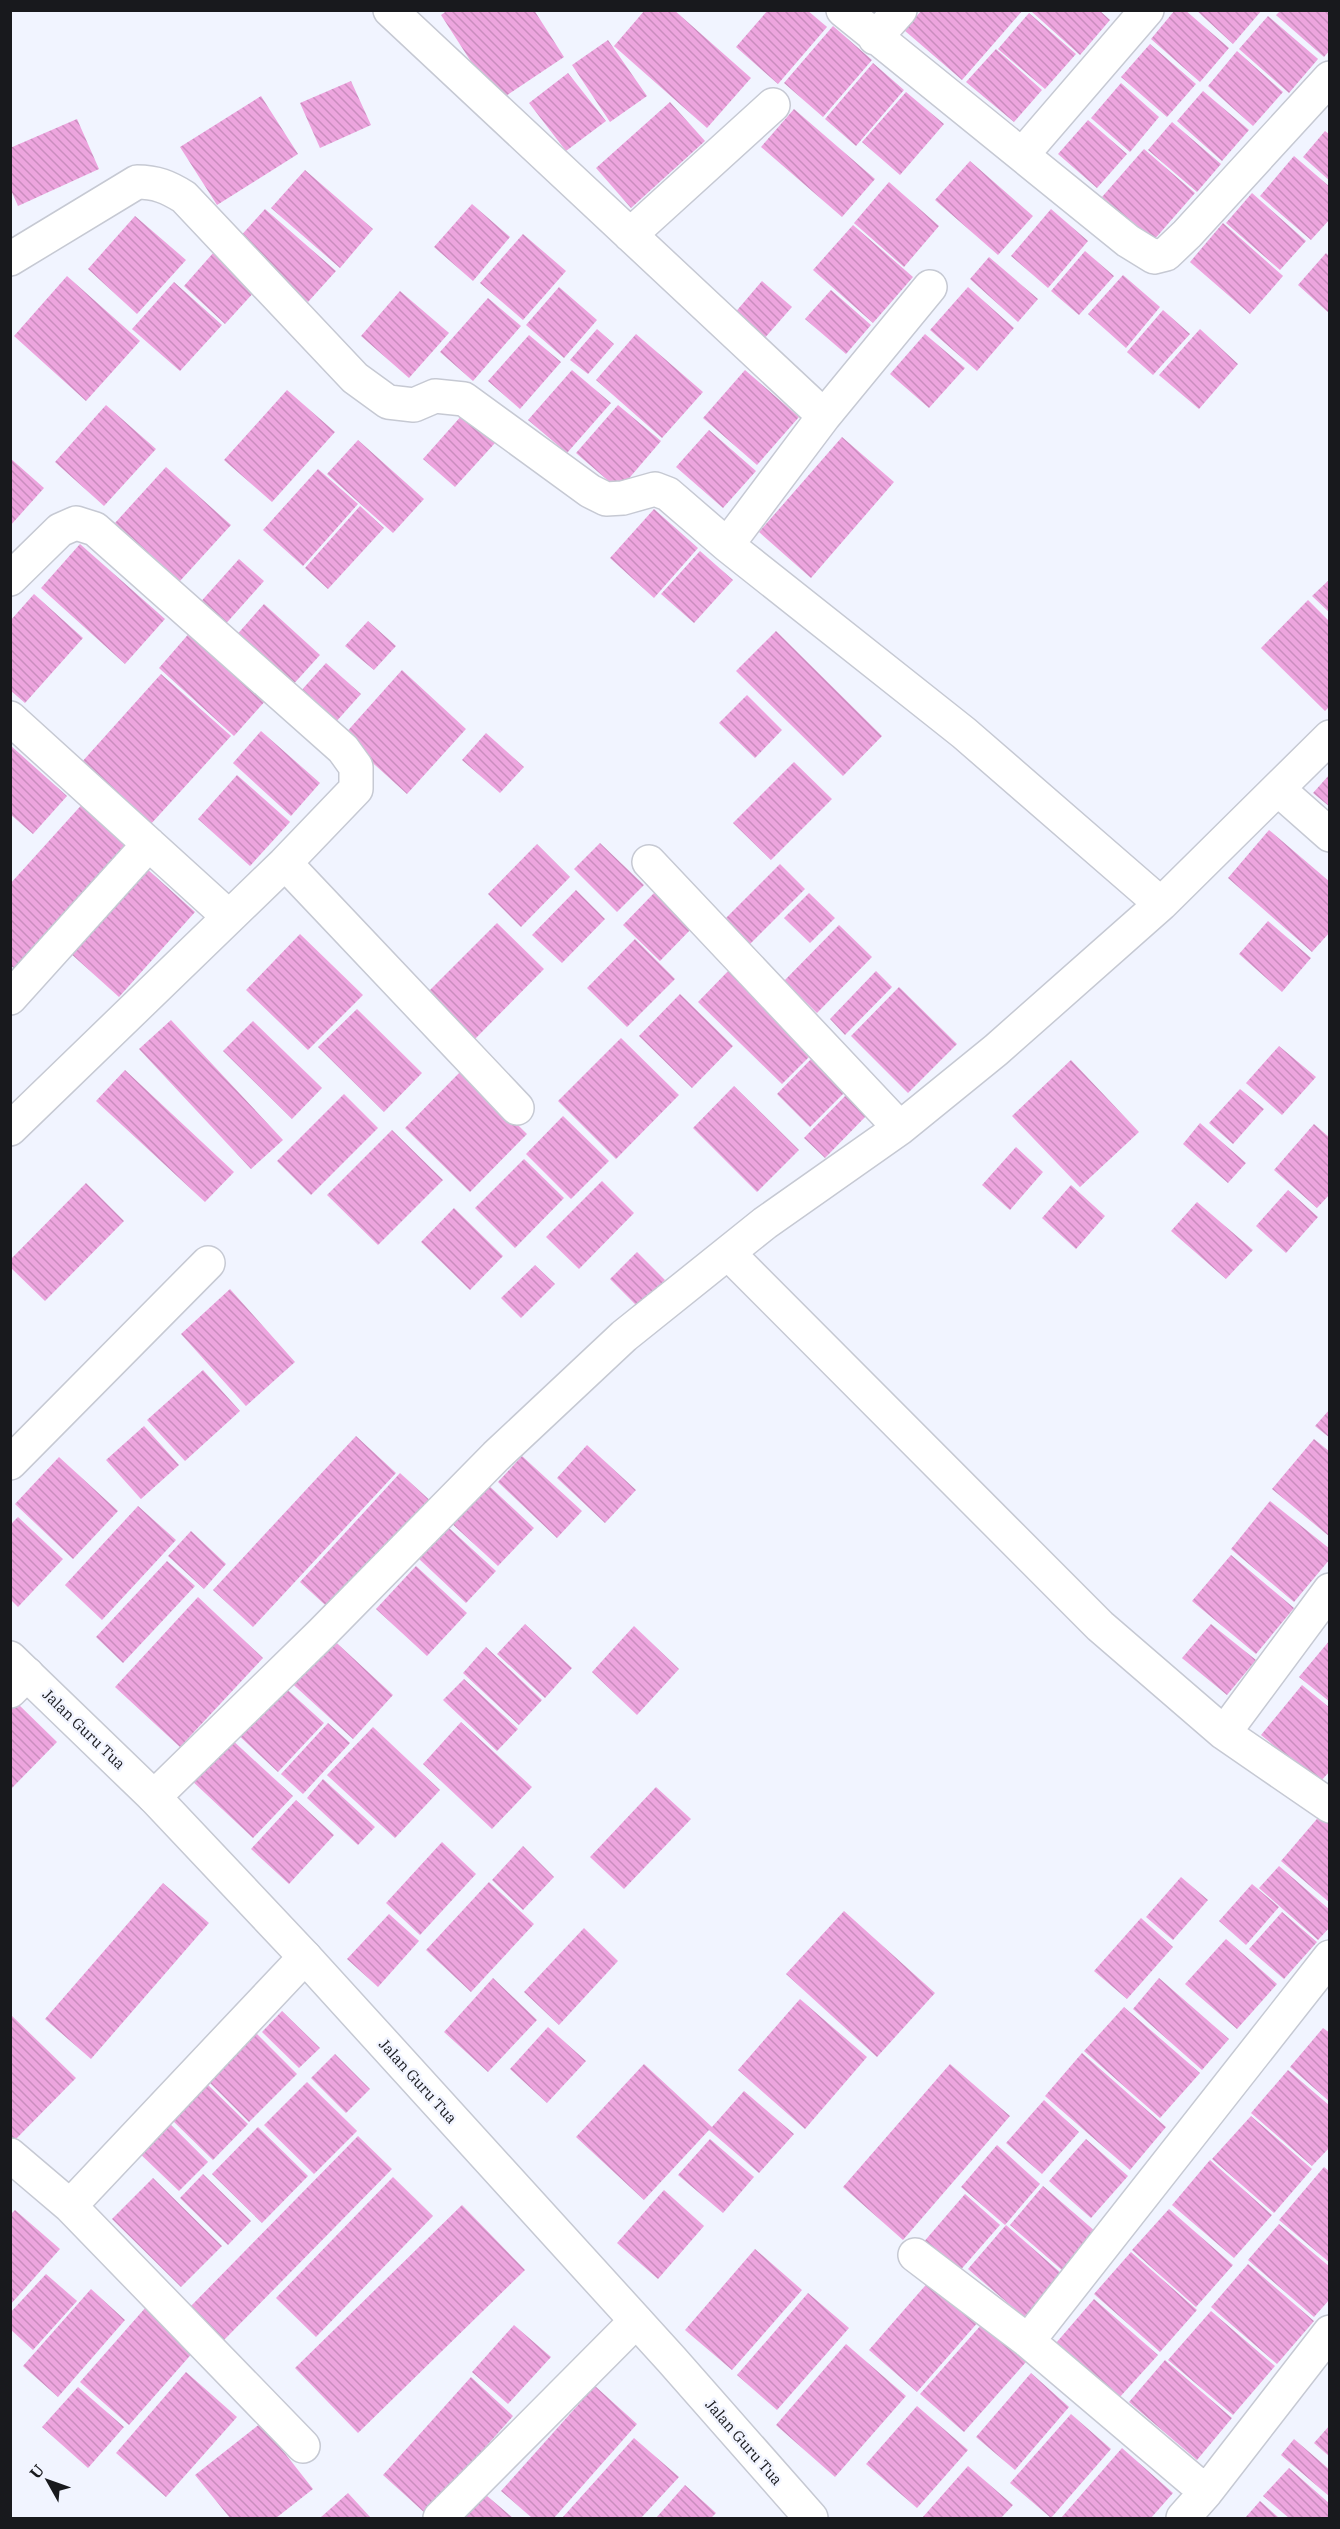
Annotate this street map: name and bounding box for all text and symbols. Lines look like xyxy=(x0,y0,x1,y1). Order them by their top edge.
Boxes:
street label: Jalan Guru Tua xyxy=(39,1685,129,1773)
street label: Jalan Guru Tua xyxy=(375,2035,461,2127)
street label: Jalan Guru Tua xyxy=(702,2395,786,2489)
north arrow xyxy=(18,2451,78,2511)
text: U xyxy=(25,2460,48,2483)

